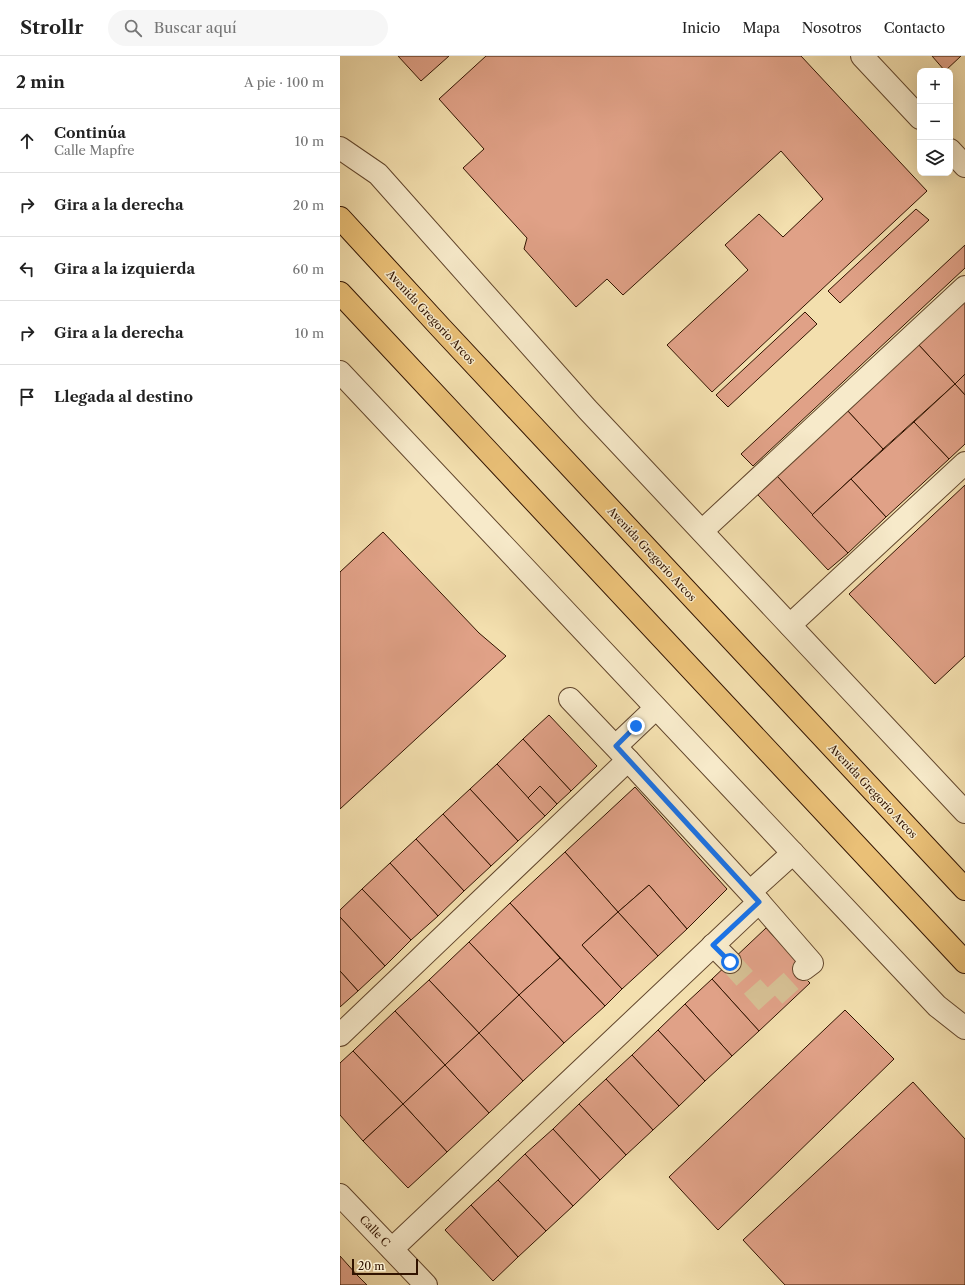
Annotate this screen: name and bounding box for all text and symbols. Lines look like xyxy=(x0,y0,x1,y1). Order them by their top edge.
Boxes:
search box xyxy=(108,10,388,46)
text: Strollr xyxy=(20,16,84,39)
icon: search xyxy=(122,17,144,39)
text: Buscar aquí xyxy=(154,18,237,37)
text: Inicio xyxy=(682,19,720,37)
text: Mapa xyxy=(742,19,780,37)
text: Nosotros xyxy=(802,19,862,37)
text: Contacto xyxy=(884,19,945,37)
map controls xyxy=(917,68,953,176)
button: + xyxy=(917,68,953,104)
text: 2 min xyxy=(16,72,65,92)
text: A pie · 100 m xyxy=(244,74,324,90)
button: − xyxy=(917,104,953,140)
text: Continúa xyxy=(54,123,126,142)
icon: ahead xyxy=(16,130,38,152)
text: 10 m xyxy=(295,133,324,149)
button: layers xyxy=(917,140,953,176)
text: Calle Mapfre xyxy=(54,142,134,158)
icon: right xyxy=(16,194,38,216)
text: Gira a la derecha xyxy=(54,195,184,214)
text: 20 m xyxy=(293,197,324,213)
icon: left xyxy=(16,258,38,280)
text: Gira a la izquierda xyxy=(54,259,195,278)
text: 60 m xyxy=(293,261,324,277)
street label: Avenida Gregorio Arcos xyxy=(383,266,479,367)
icon: right xyxy=(16,322,38,344)
text: Gira a la derecha xyxy=(54,323,184,342)
text: 10 m xyxy=(295,325,324,341)
icon: arrive xyxy=(16,386,38,408)
text: Llegada al destino xyxy=(54,387,193,406)
street label: Avenida Gregorio Arcos xyxy=(604,503,700,604)
route end xyxy=(627,717,645,735)
street label: Avenida Gregorio Arcos xyxy=(825,740,921,841)
route start xyxy=(721,953,739,971)
street label: Calle C xyxy=(357,1212,393,1250)
scale bar xyxy=(352,1257,418,1276)
text: 20 m xyxy=(358,1259,384,1273)

